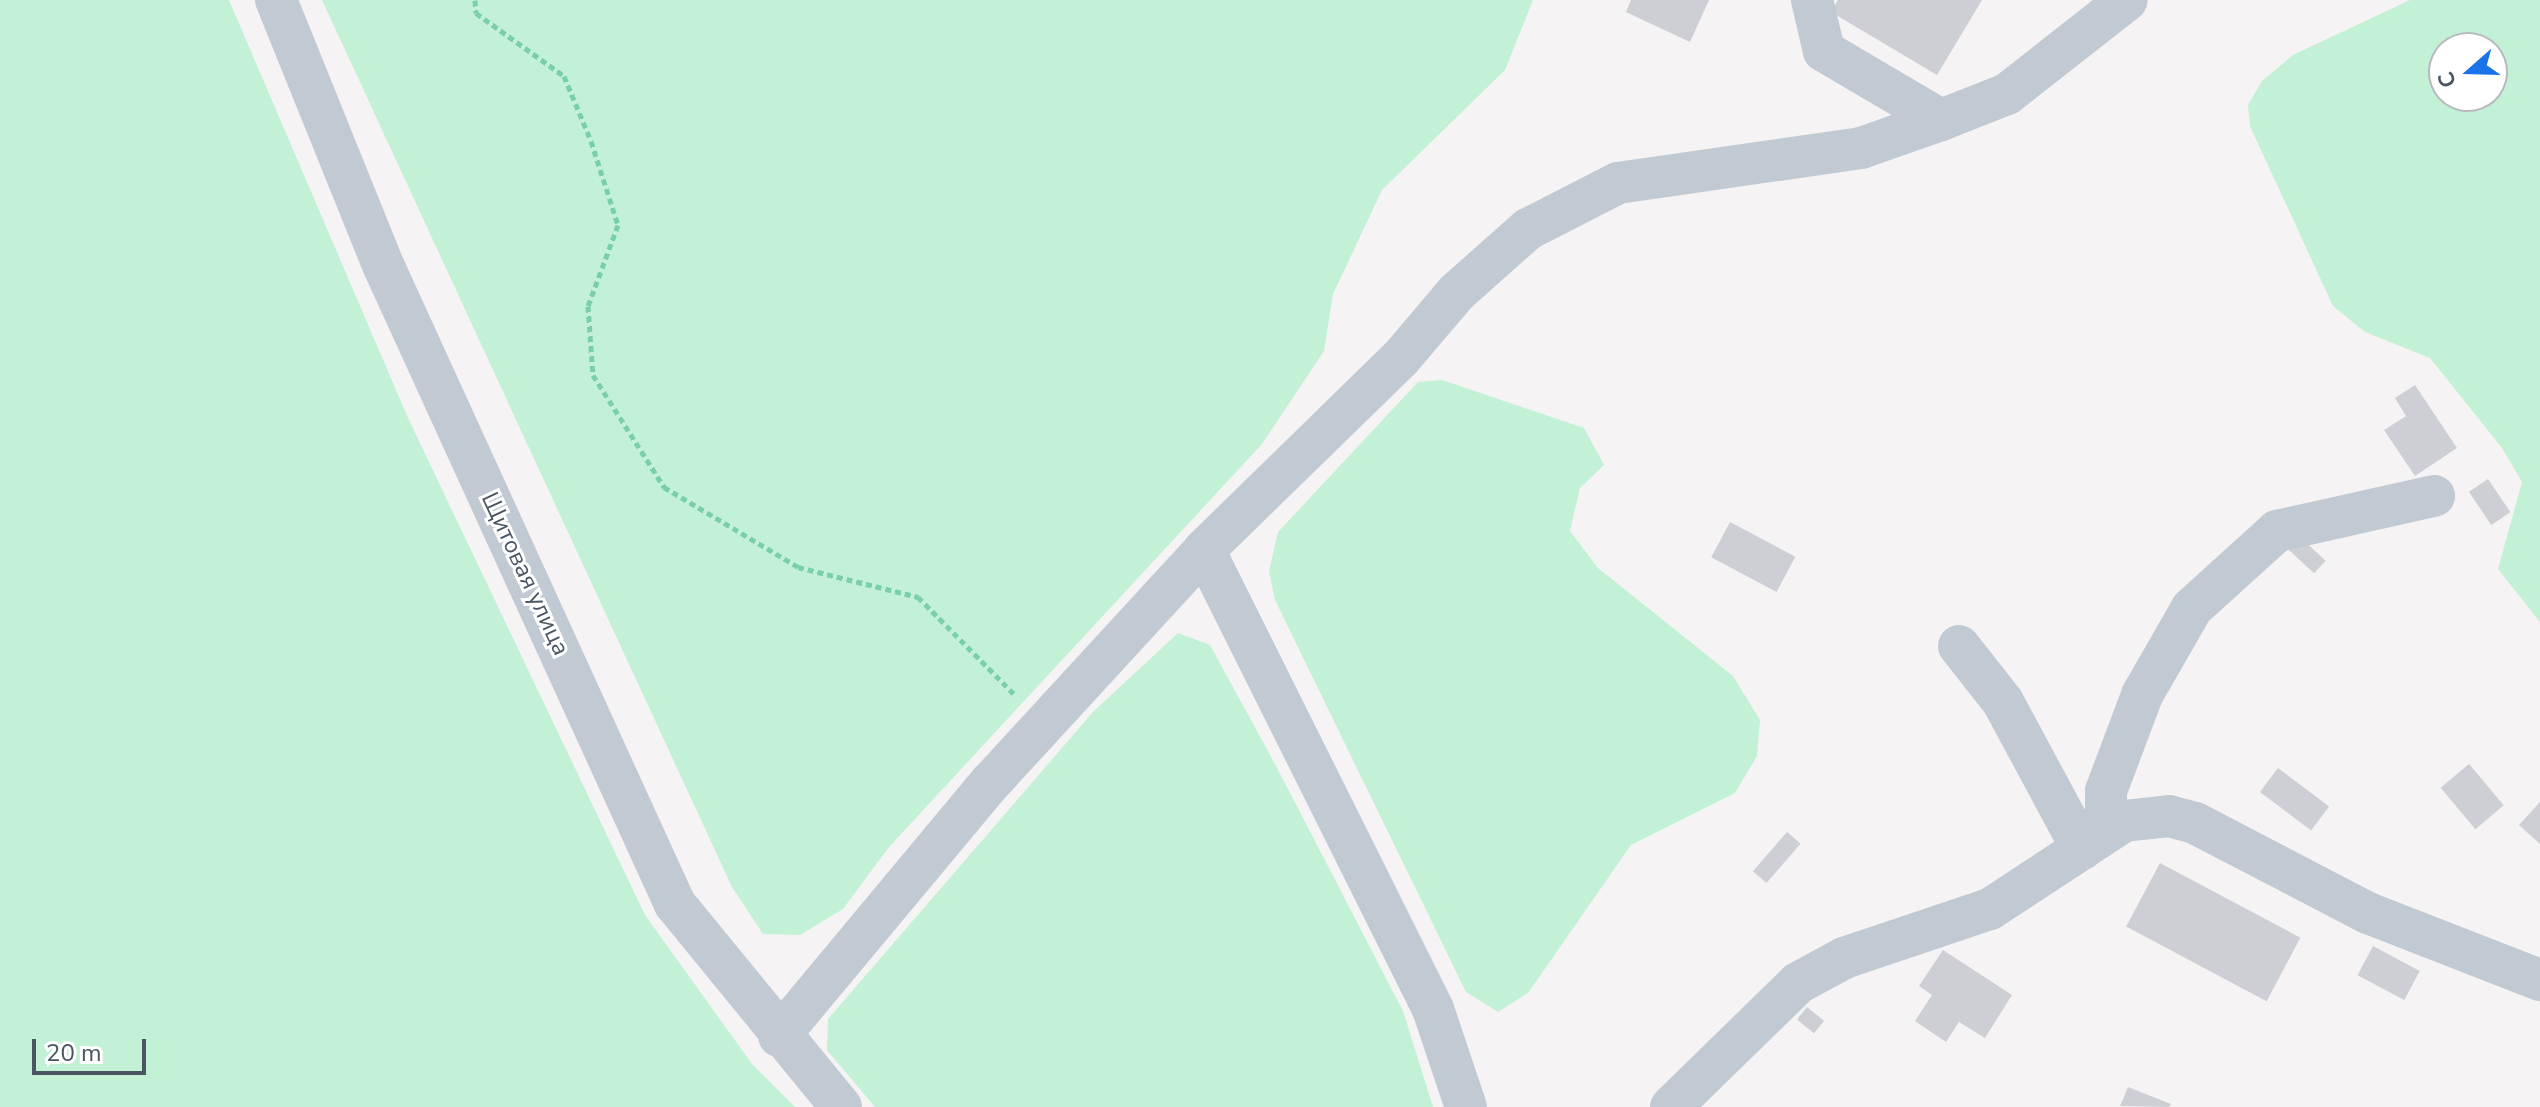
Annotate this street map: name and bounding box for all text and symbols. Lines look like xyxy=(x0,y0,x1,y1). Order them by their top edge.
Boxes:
north arrow xyxy=(2428,32,2508,112)
text: С xyxy=(2431,67,2464,92)
street label: Щитовая улица xyxy=(475,488,575,660)
scale bar xyxy=(36,1023,150,1073)
text: 20 m xyxy=(46,1037,102,1069)

